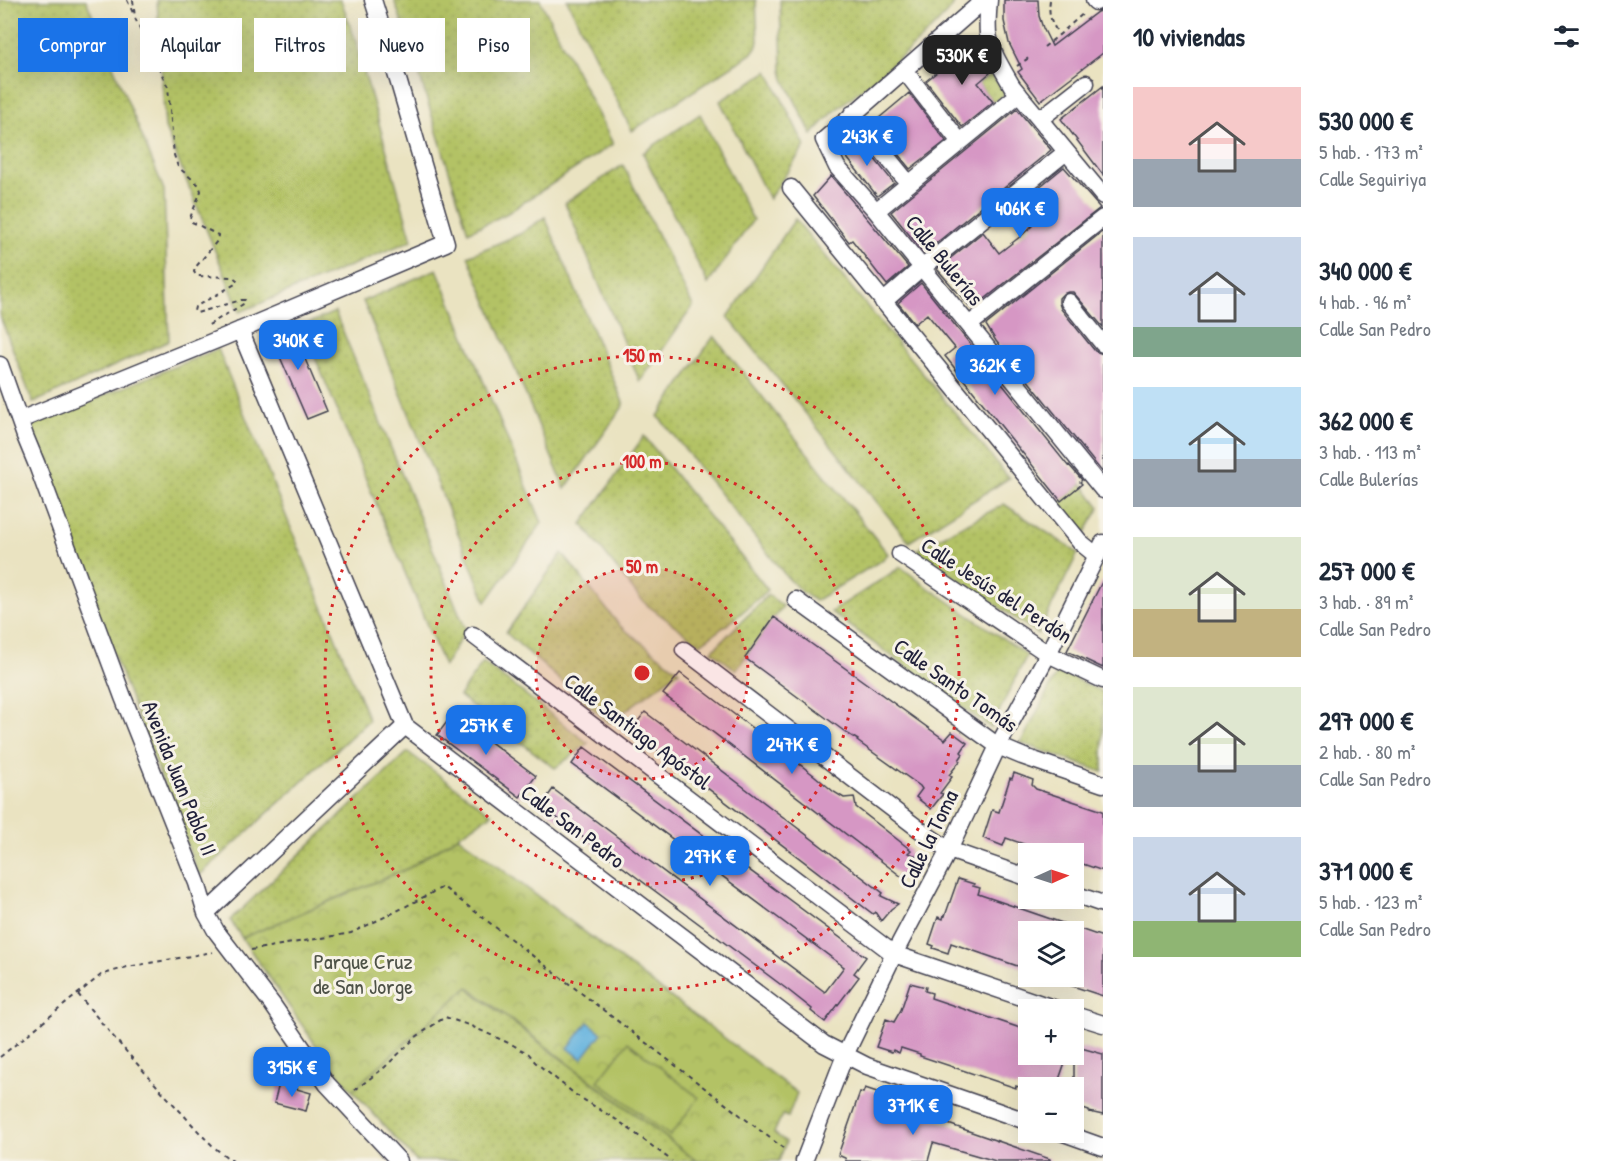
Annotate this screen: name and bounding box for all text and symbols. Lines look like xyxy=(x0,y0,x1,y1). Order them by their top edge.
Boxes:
chip: Comprar xyxy=(18,18,128,72)
chip: Alquilar xyxy=(140,18,242,72)
chip: Filtros xyxy=(254,18,346,72)
chip: Nuevo xyxy=(358,18,445,72)
chip: Piso xyxy=(457,18,530,72)
text: 10 viviendas xyxy=(1133,19,1245,54)
icon: filters xyxy=(1550,20,1583,53)
pin: 530K € xyxy=(913,35,1011,86)
text: 530K € xyxy=(936,41,988,68)
text: 530 000 € xyxy=(1319,103,1413,138)
icon: home xyxy=(1181,111,1253,183)
pin: 243K € xyxy=(818,116,916,167)
text: 243K € xyxy=(842,122,892,149)
text: 5 hab. · 173 m² xyxy=(1319,138,1423,165)
text: Calle Seguiriya xyxy=(1319,165,1426,192)
pin: 406K € xyxy=(971,188,1069,239)
text: 406K € xyxy=(995,194,1045,221)
street label: Calle Bulerías xyxy=(899,208,991,312)
text: 340 000 € xyxy=(1319,253,1411,288)
icon: home xyxy=(1181,261,1253,333)
text: 4 hab. · 96 m² xyxy=(1319,288,1411,315)
text: Calle San Pedro xyxy=(1319,315,1431,342)
pin: 340K € xyxy=(249,320,347,371)
text: 340K € xyxy=(273,326,323,353)
text: 150 m xyxy=(623,343,661,368)
pin: 362K € xyxy=(946,345,1044,396)
text: 362K € xyxy=(970,351,1020,378)
text: 362 000 € xyxy=(1319,403,1413,438)
icon: home xyxy=(1181,411,1253,483)
text: 3 hab. · 113 m² xyxy=(1319,438,1421,465)
text: 100 m xyxy=(622,449,662,474)
text: Calle Bulerías xyxy=(1319,465,1418,492)
street label: Calle Jesús del Perdón xyxy=(915,530,1079,650)
text: 257 000 € xyxy=(1319,553,1414,588)
text: 50 m xyxy=(626,554,658,579)
icon: home xyxy=(1181,561,1253,633)
text: 3 hab. · 89 m² xyxy=(1319,588,1413,615)
text: Calle San Pedro xyxy=(1319,615,1431,642)
street label: Calle Santo Tomás xyxy=(888,631,1024,739)
centre of rings xyxy=(632,663,652,683)
street label: Calle Santiago Apóstol xyxy=(558,666,718,796)
street label: Avenida Juan Pablo II xyxy=(135,696,225,860)
text: 297 000 € xyxy=(1319,703,1413,738)
pin: 257K € xyxy=(437,705,535,756)
text: 257K € xyxy=(460,711,512,738)
icon: home xyxy=(1181,711,1253,783)
pin: 247K € xyxy=(743,724,841,775)
text: 247K € xyxy=(766,730,818,757)
text: 2 hab. · 80 m² xyxy=(1319,738,1415,765)
text: Calle San Pedro xyxy=(1319,765,1431,792)
street label: Calle San Pedro xyxy=(515,777,631,875)
street label: Calle la Toma xyxy=(891,784,965,893)
pin: 297K € xyxy=(661,836,759,887)
text: 297K € xyxy=(684,842,736,869)
north arrow xyxy=(1018,843,1084,909)
map controls xyxy=(1018,843,1084,1143)
text: 371 000 € xyxy=(1319,853,1412,888)
icon: home xyxy=(1181,861,1253,933)
text: 5 hab. · 123 m² xyxy=(1319,888,1422,915)
text: Calle San Pedro xyxy=(1319,915,1431,942)
button: layers xyxy=(1018,921,1084,987)
park label: Parque Cruz de San Jorge xyxy=(313,946,413,1001)
button: + xyxy=(1018,999,1084,1065)
pin: 315K € xyxy=(243,1047,341,1098)
text: 315K € xyxy=(267,1053,317,1080)
button: − xyxy=(1018,1077,1084,1143)
pin: 371K € xyxy=(864,1085,962,1136)
text: 371K € xyxy=(888,1091,938,1118)

